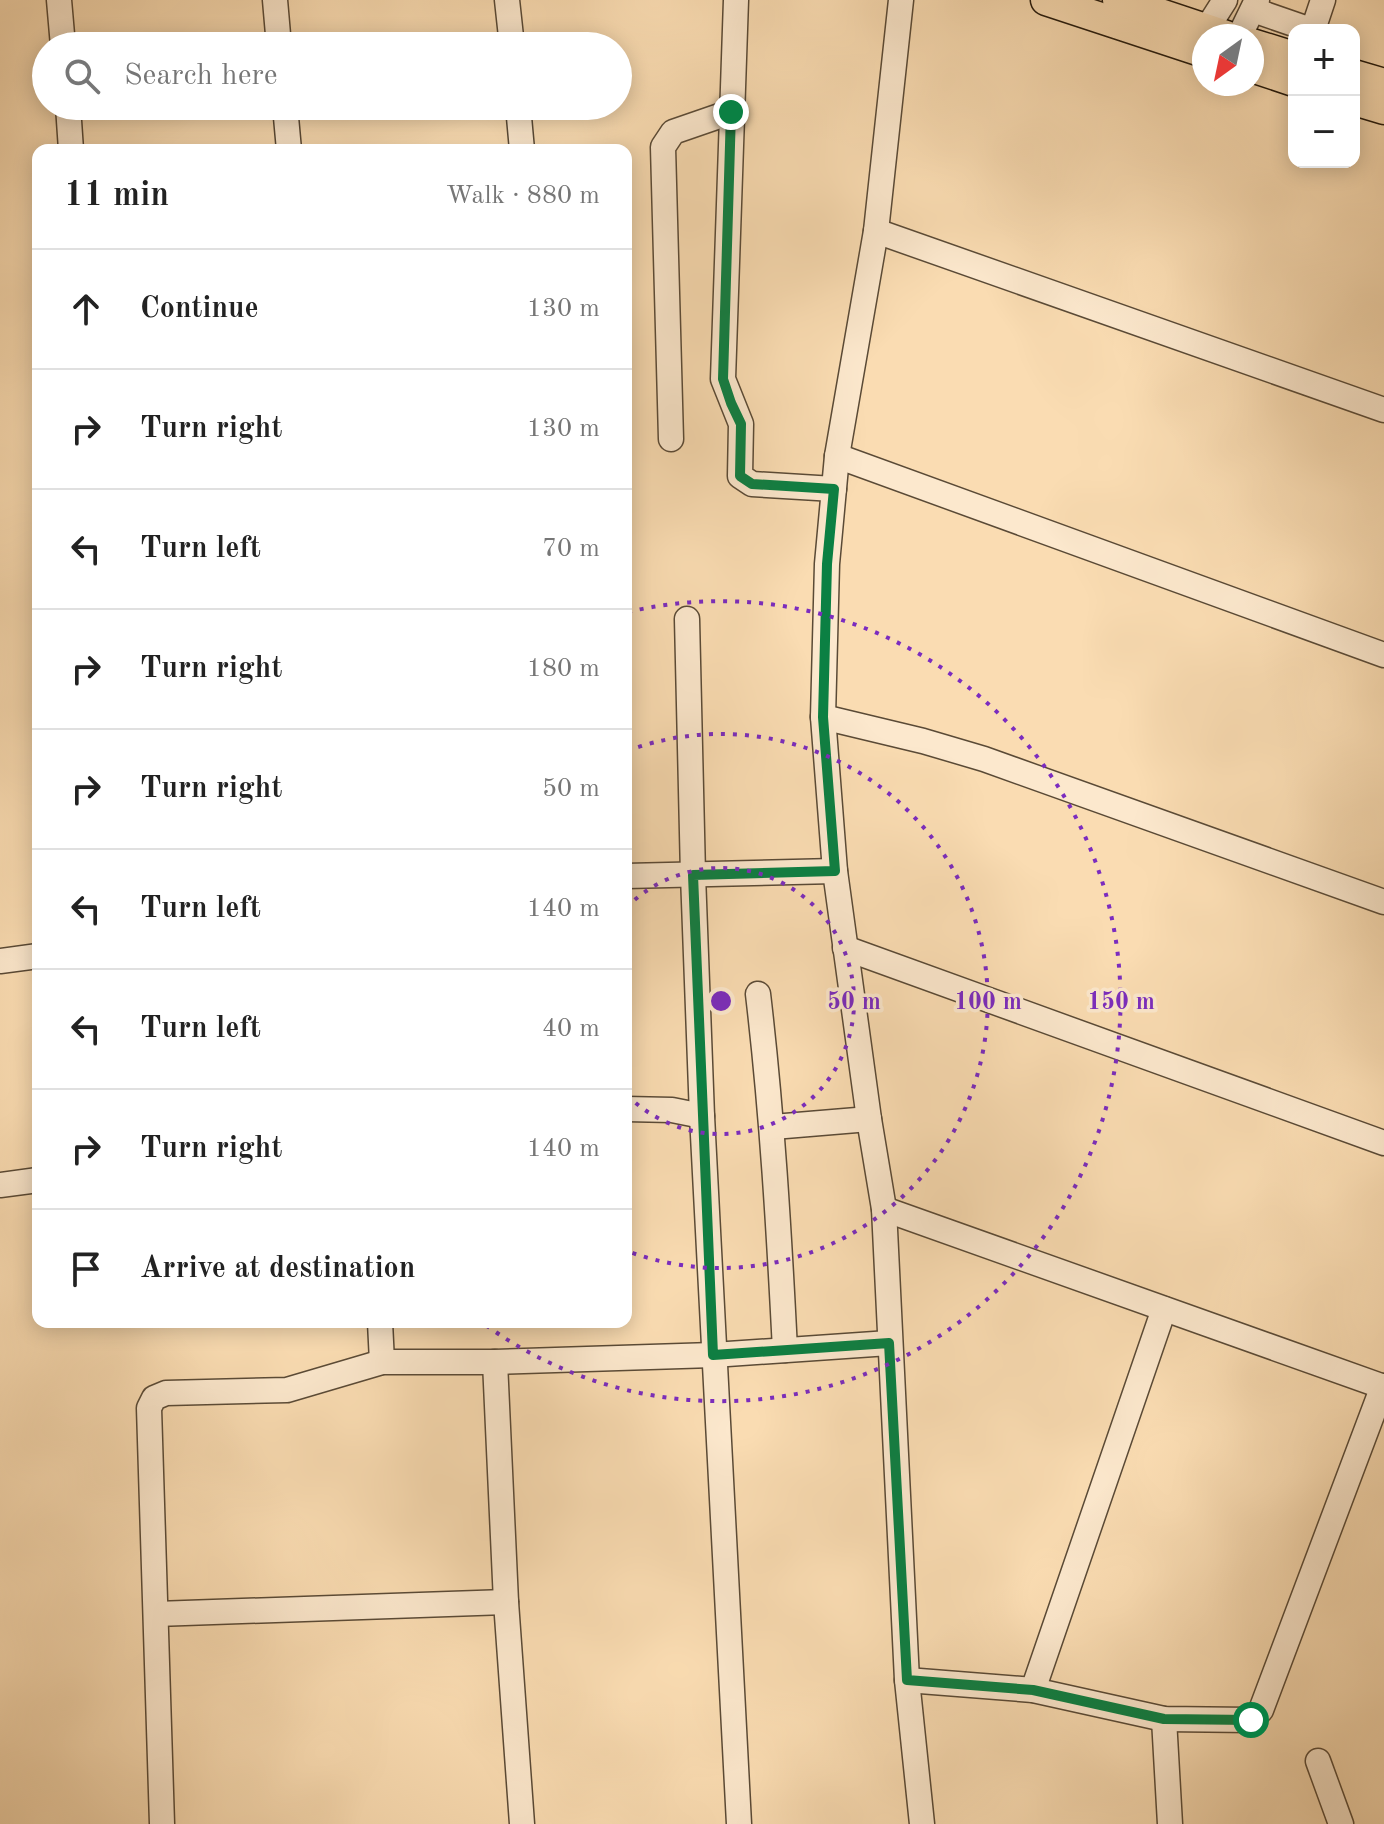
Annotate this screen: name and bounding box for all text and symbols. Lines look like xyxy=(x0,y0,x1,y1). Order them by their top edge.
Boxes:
north arrow xyxy=(1192,24,1264,96)
map controls xyxy=(1288,24,1360,168)
button: + xyxy=(1288,24,1360,96)
search box xyxy=(32,32,632,120)
icon: search xyxy=(60,54,104,98)
text: Search here xyxy=(124,61,278,91)
route end xyxy=(713,94,749,130)
button: − xyxy=(1288,96,1360,168)
text: 11 min xyxy=(64,179,169,213)
text: Walk · 880 m xyxy=(446,183,600,209)
icon: ahead xyxy=(64,287,108,331)
text: Continue xyxy=(140,294,259,324)
text: 130 m xyxy=(527,296,600,322)
icon: right xyxy=(64,407,108,451)
text: Turn right xyxy=(140,414,282,444)
text: 130 m xyxy=(527,416,600,442)
icon: left xyxy=(64,527,108,571)
text: Turn left xyxy=(140,534,261,564)
text: 70 m xyxy=(542,536,600,562)
icon: right xyxy=(64,647,108,691)
text: Turn right xyxy=(140,654,282,684)
text: 180 m xyxy=(527,656,600,682)
icon: right xyxy=(64,767,108,811)
text: Turn right xyxy=(140,774,282,804)
text: 50 m xyxy=(542,776,600,802)
icon: left xyxy=(64,887,108,931)
text: Turn left xyxy=(140,894,261,924)
text: 140 m xyxy=(527,896,600,922)
centre of rings xyxy=(707,987,735,1015)
text: 50 m xyxy=(827,990,881,1015)
text: 150 m xyxy=(1087,990,1155,1015)
text: 100 m xyxy=(954,991,1022,1015)
icon: left xyxy=(64,1007,108,1051)
text: Turn left xyxy=(140,1014,261,1044)
text: 40 m xyxy=(542,1016,600,1042)
icon: right xyxy=(64,1127,108,1171)
text: Turn right xyxy=(140,1134,282,1164)
text: 140 m xyxy=(527,1136,600,1162)
icon: arrive xyxy=(64,1247,108,1291)
text: Arrive at destination xyxy=(140,1254,415,1284)
route start xyxy=(1233,1702,1269,1738)

